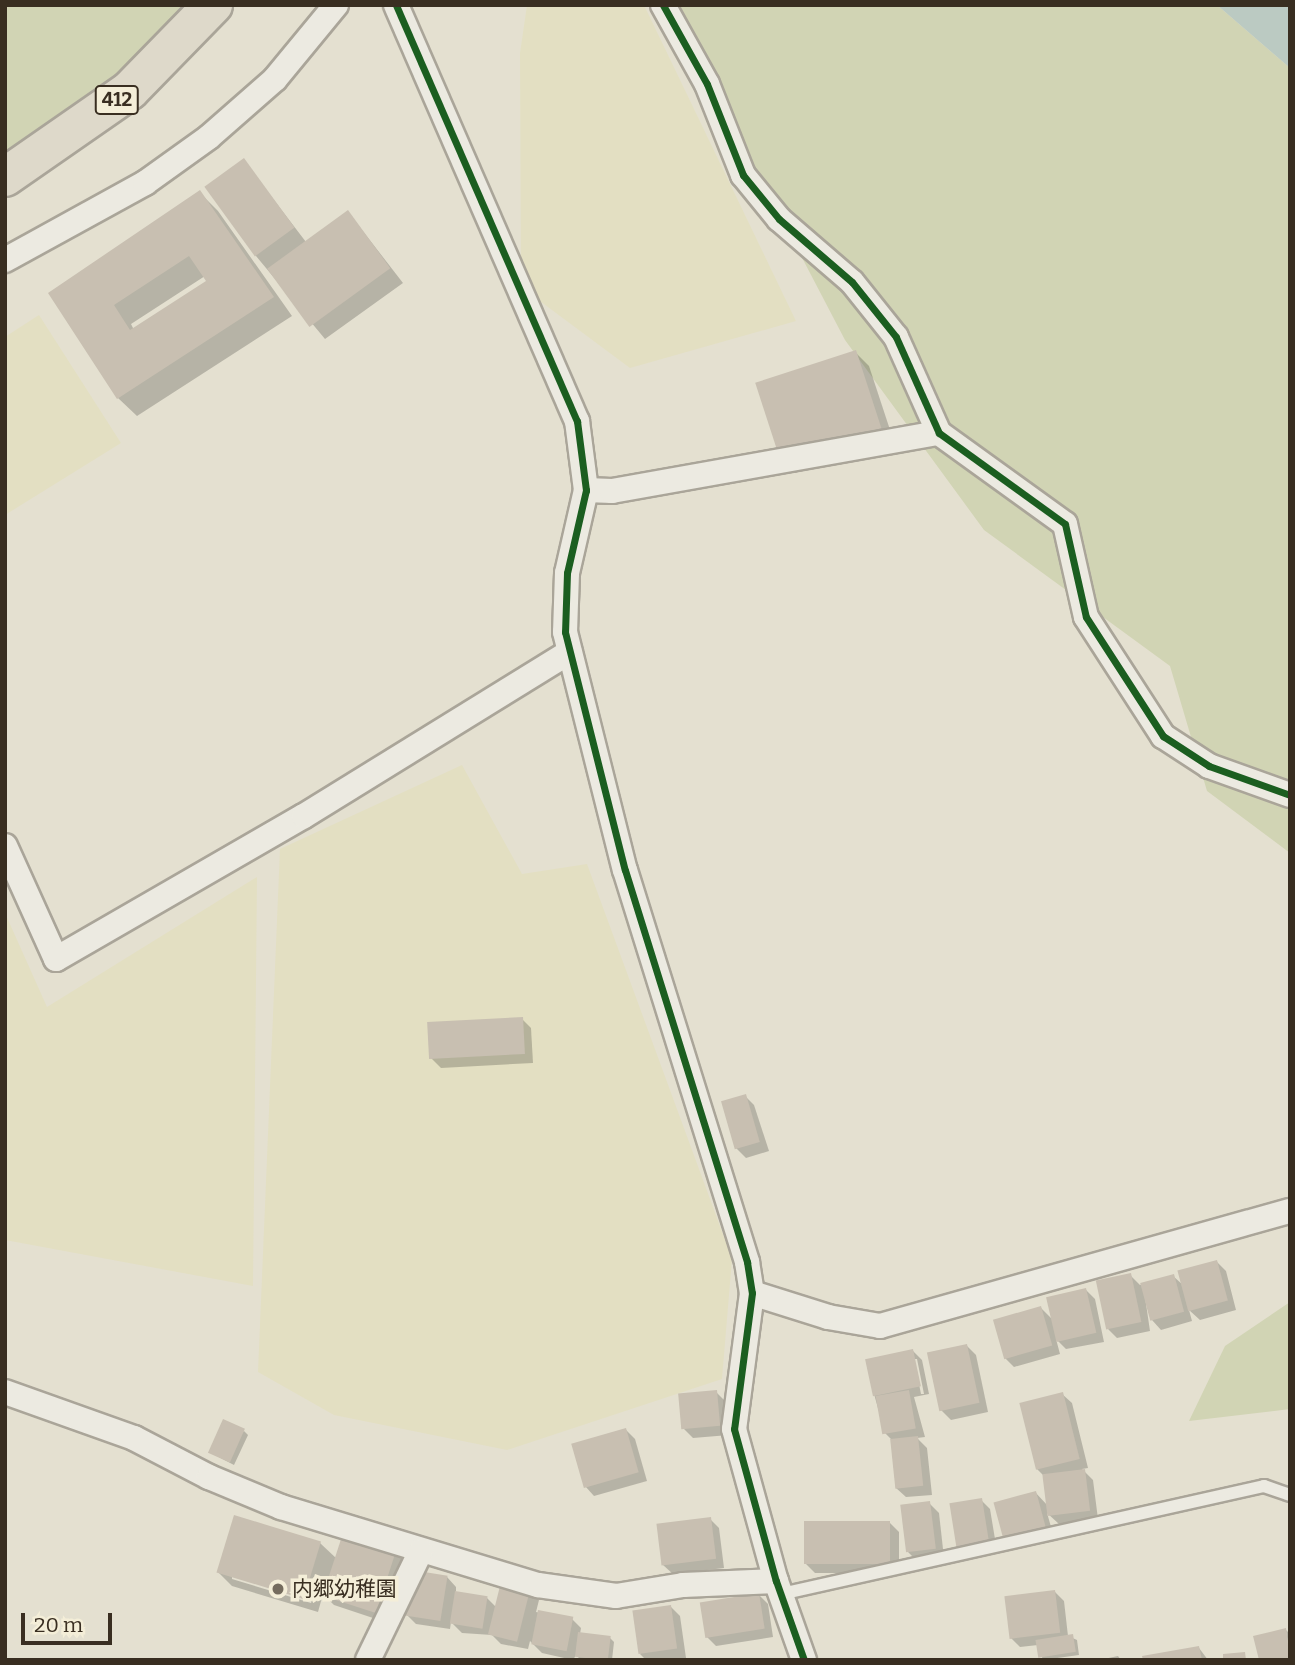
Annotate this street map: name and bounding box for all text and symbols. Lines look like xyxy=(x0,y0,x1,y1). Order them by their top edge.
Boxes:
road number: 412 xyxy=(94,85,140,116)
place label: 内郷幼稚園 xyxy=(292,1576,397,1602)
marker: 内郷幼稚園 xyxy=(270,1581,286,1597)
scale bar xyxy=(24,1598,116,1642)
text: 20 m xyxy=(34,1612,83,1638)

